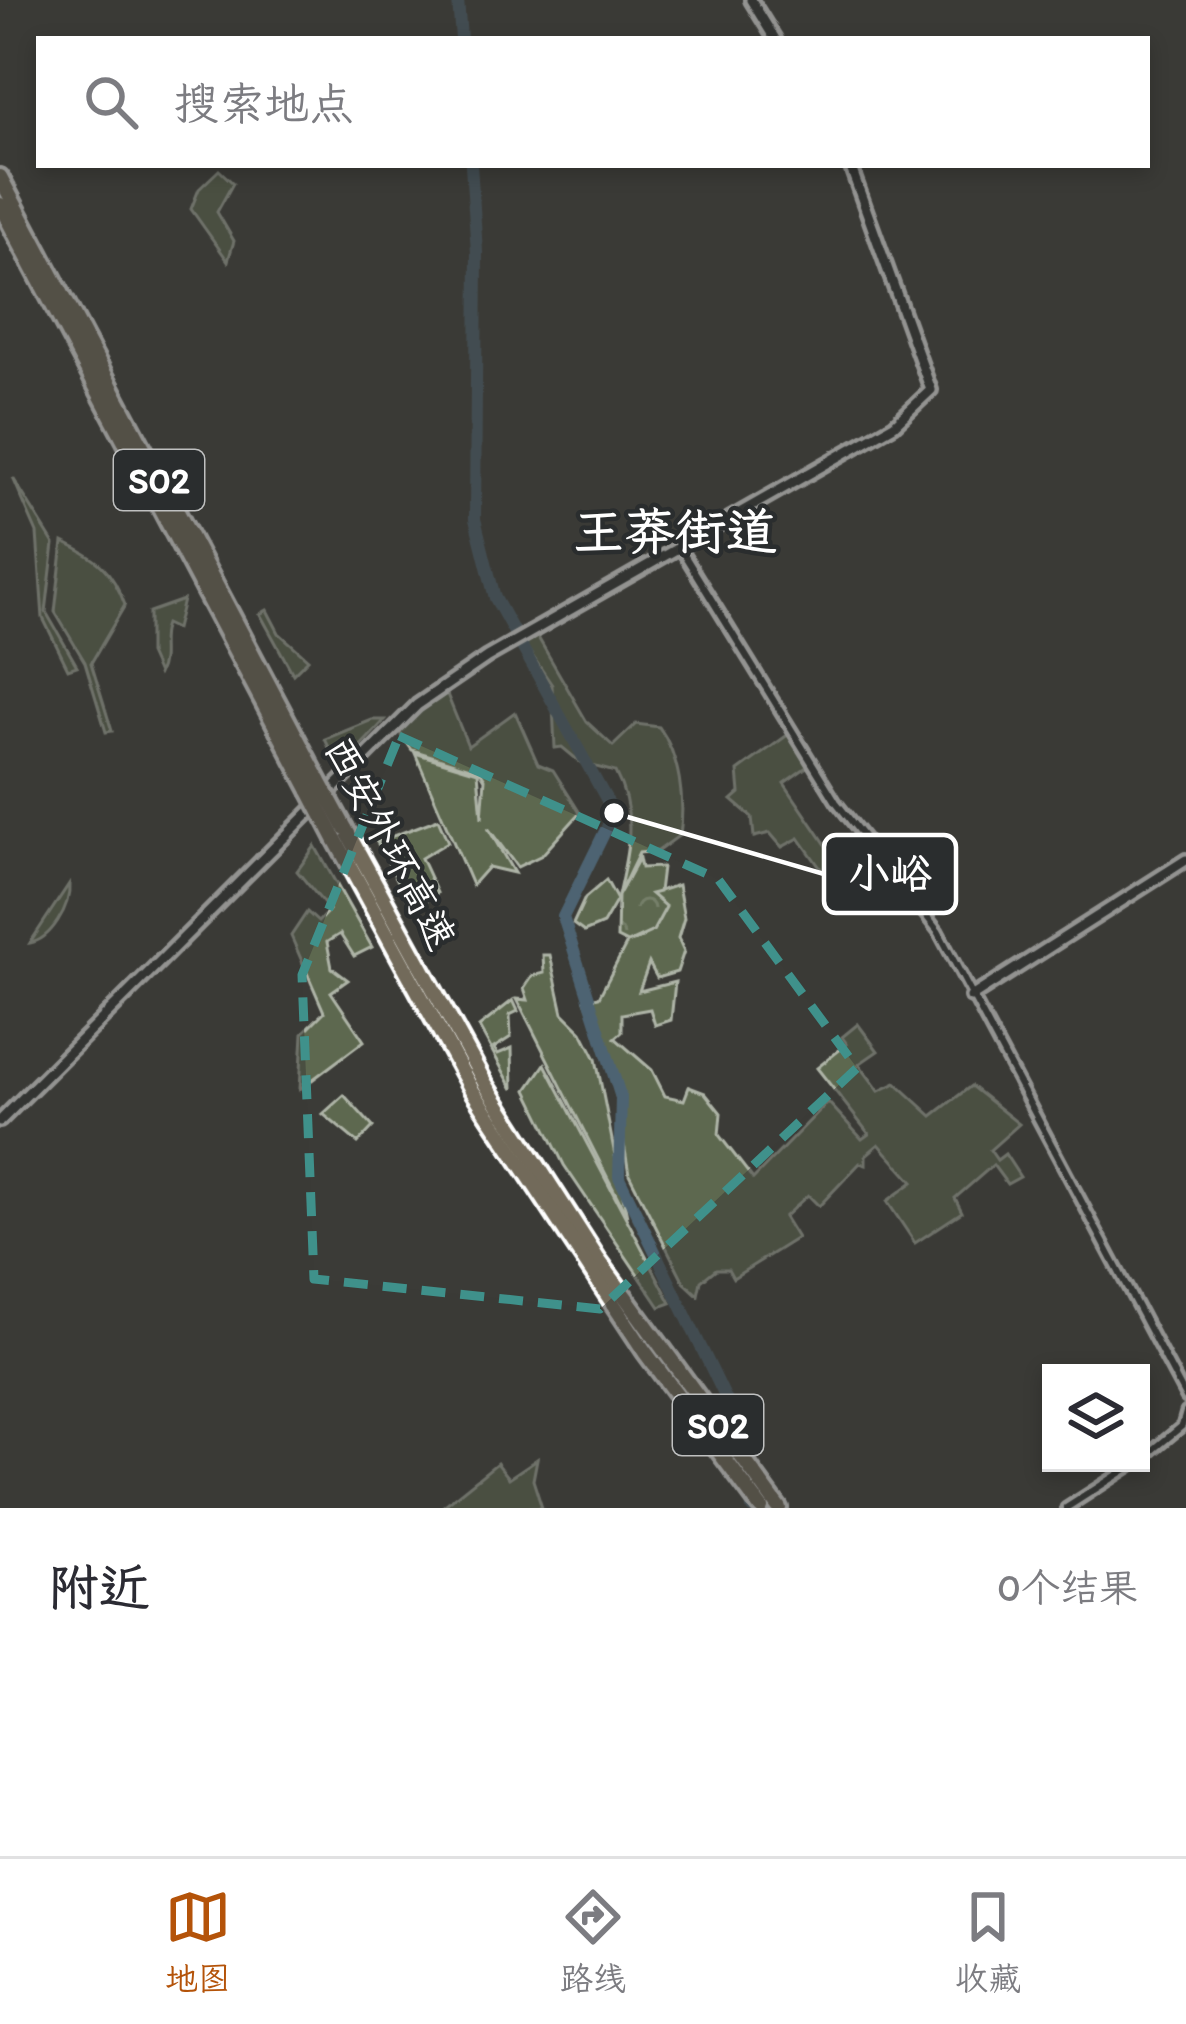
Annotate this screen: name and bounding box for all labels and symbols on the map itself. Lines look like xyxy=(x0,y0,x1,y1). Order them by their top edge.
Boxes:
road number: S02 xyxy=(114,450,204,510)
district label: 王莽街道 xyxy=(573,501,777,562)
street label: 西安外环高速 xyxy=(315,729,466,958)
callout: 小峪 xyxy=(824,835,956,913)
text: 小峪 xyxy=(848,848,932,899)
road number: S02 xyxy=(673,1395,763,1455)

